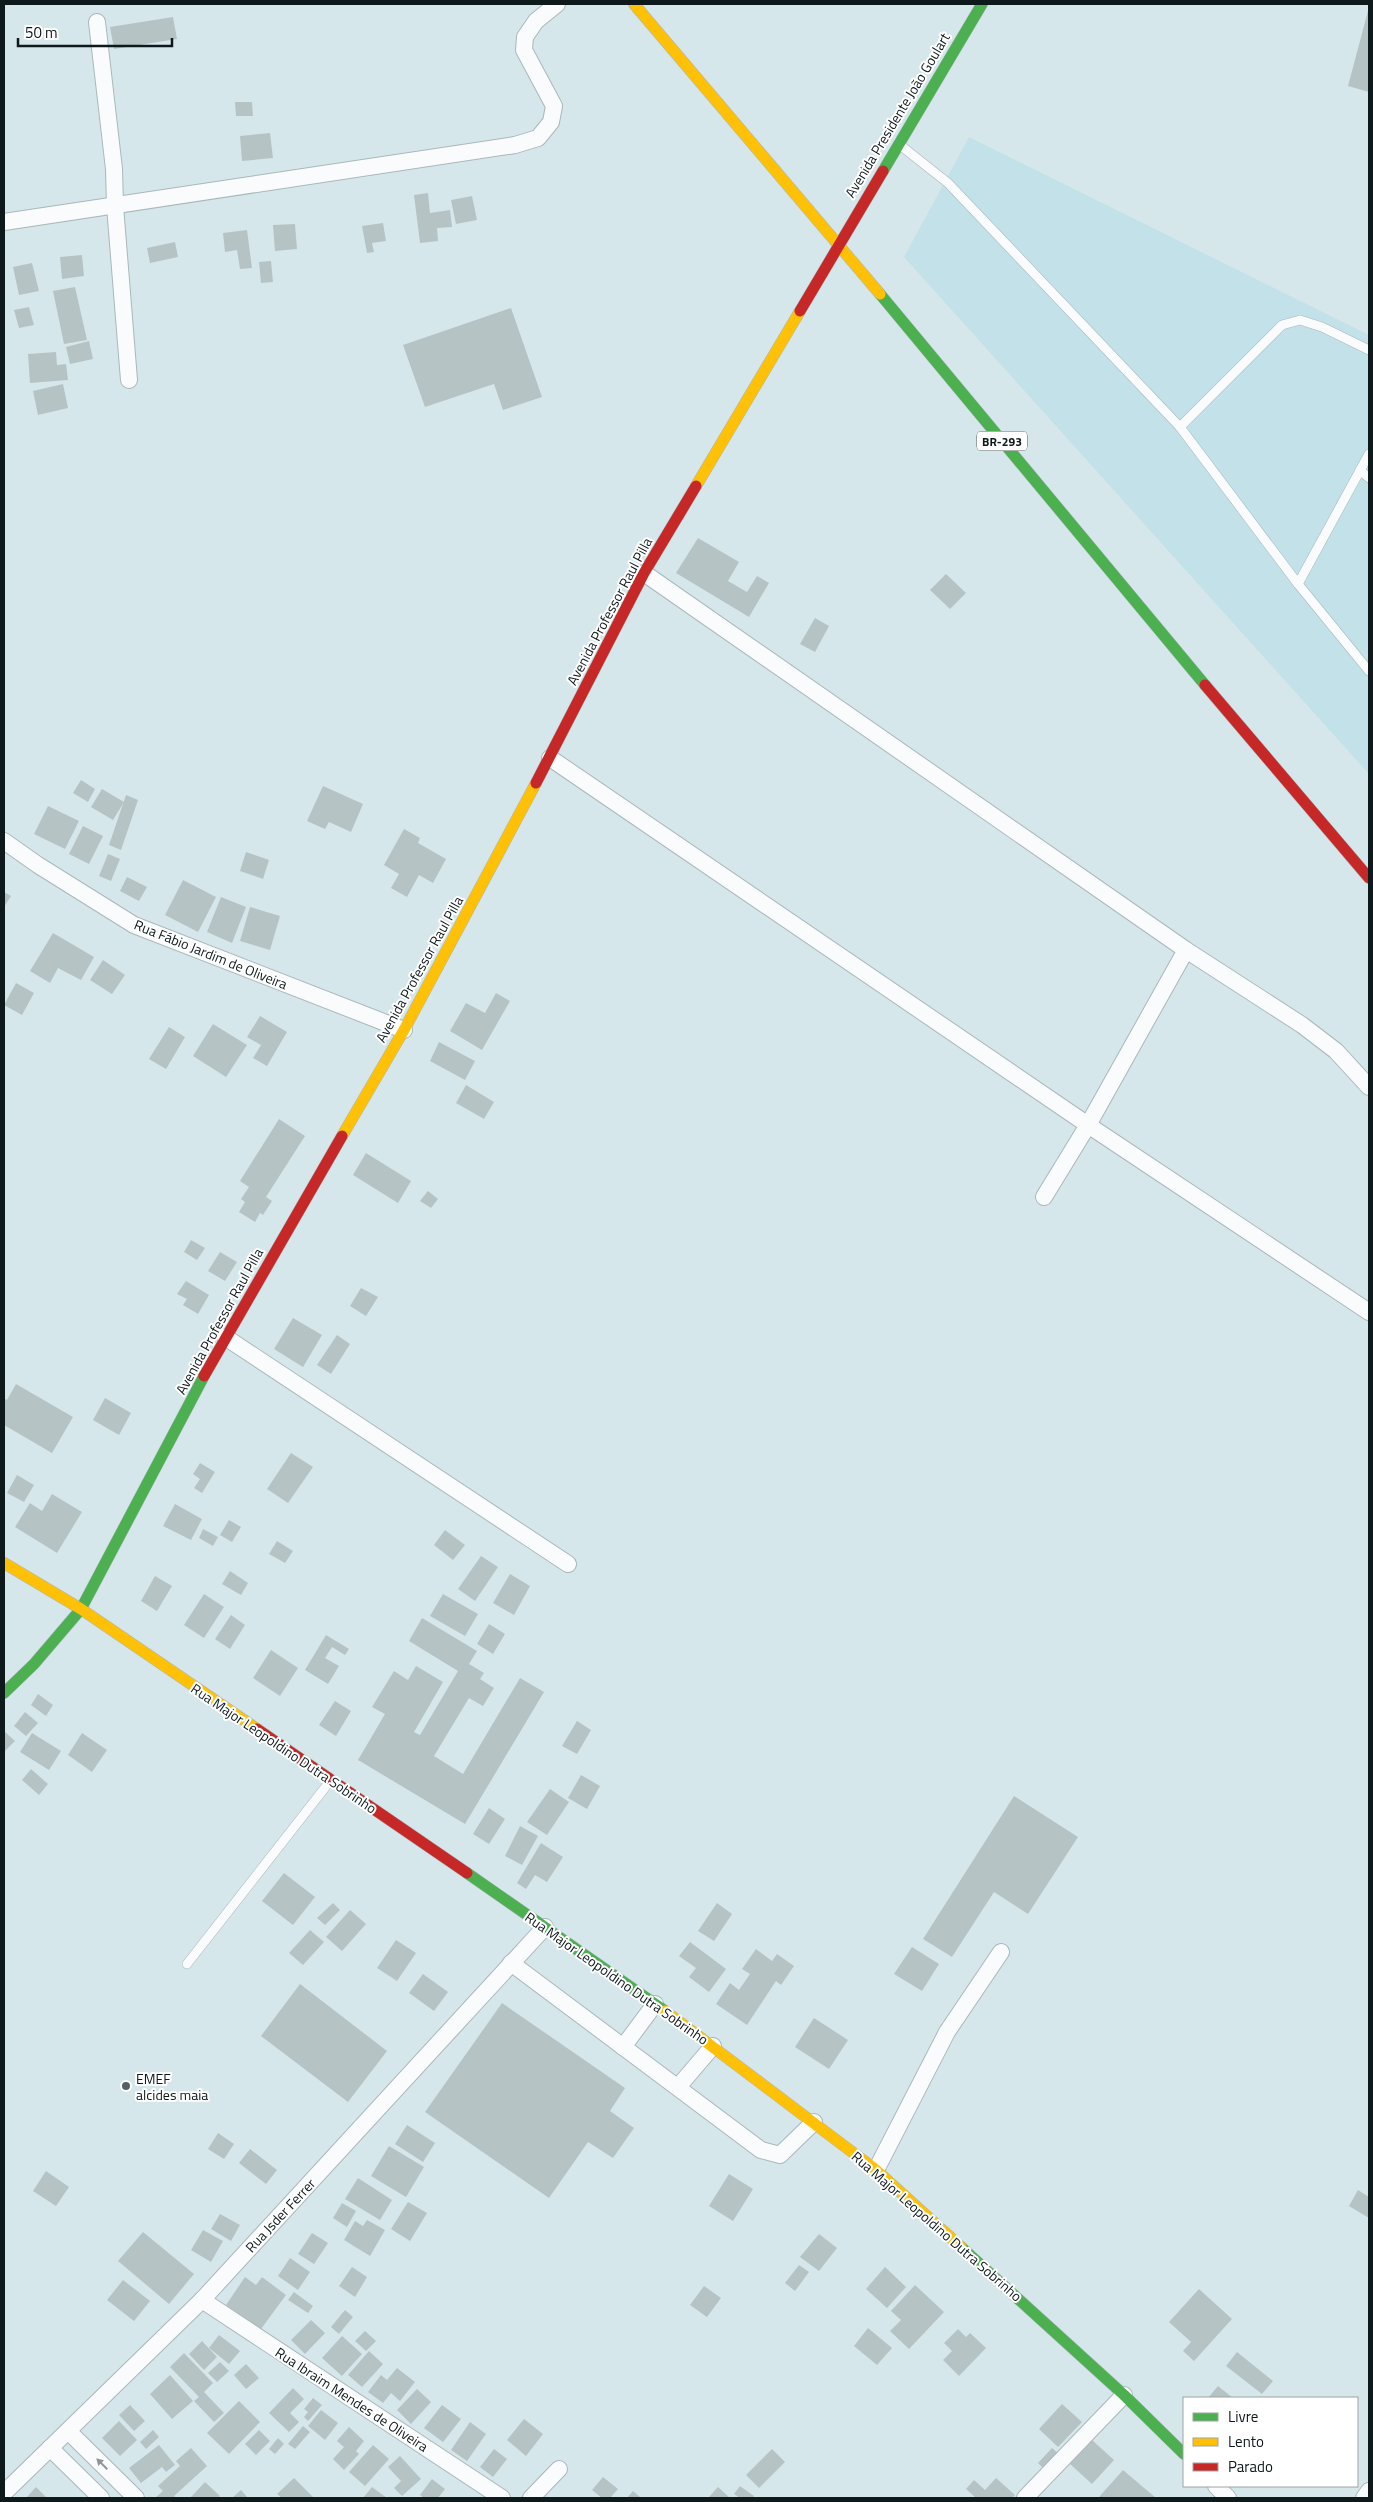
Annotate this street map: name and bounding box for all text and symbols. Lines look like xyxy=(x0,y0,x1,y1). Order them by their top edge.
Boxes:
scale bar xyxy=(18,15,171,47)
text: 50 m xyxy=(25,21,58,44)
street label: Avenida Presidente João Goulart xyxy=(839,29,955,201)
road number: BR-293 xyxy=(977,432,1027,451)
street label: Avenida Professor Raul Pilla xyxy=(561,533,657,689)
street label: Avenida Professor Raul Pilla xyxy=(370,892,468,1046)
street label: Rua Fábio Jardim de Oliveira xyxy=(131,914,291,994)
street label: Avenida Professor Raul Pilla xyxy=(170,1244,268,1398)
street label: Rua Major Leopoldino Dutra Sobrinho xyxy=(187,1678,381,1818)
street label: Rua Major Leopoldino Dutra Sobrinho xyxy=(521,1906,713,2050)
place label: EMEF alcides maia xyxy=(136,2068,208,2105)
marker: EMEF alcides maia xyxy=(120,2080,132,2092)
street label: Rua Major Leopoldino Dutra Sobrinho xyxy=(847,2146,1027,2306)
street label: Rua Jsder Ferrer xyxy=(240,2173,320,2257)
street label: Rua Ibraim Mendes de Oliveira xyxy=(271,2342,433,2456)
legend xyxy=(1183,2397,1358,2487)
text: Livre xyxy=(1228,2405,1258,2428)
text: Lento xyxy=(1228,2430,1264,2453)
text: Parado xyxy=(1228,2455,1273,2478)
one-way arrow xyxy=(97,2459,109,2471)

